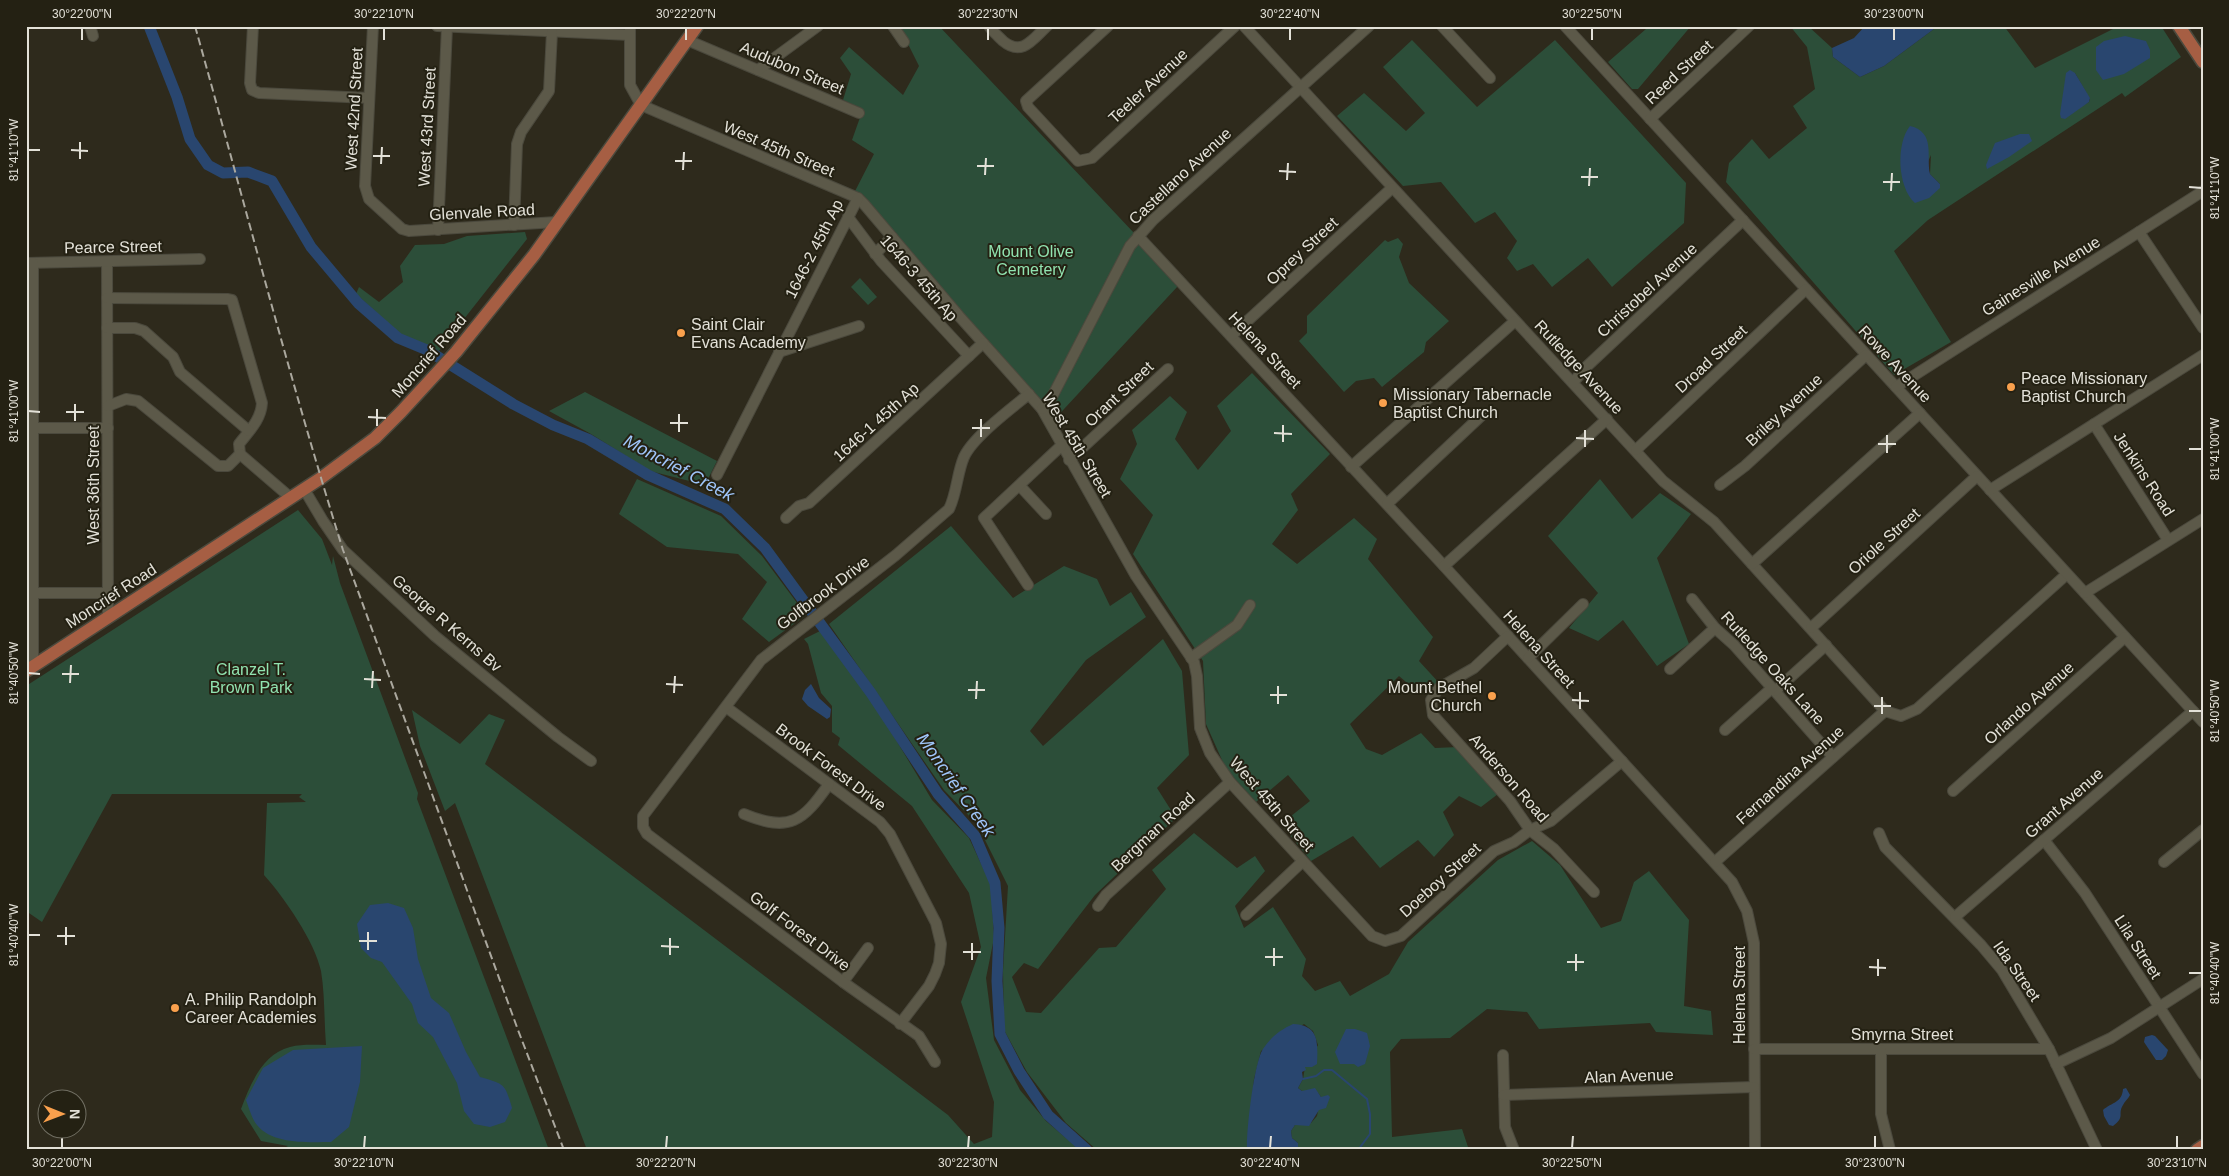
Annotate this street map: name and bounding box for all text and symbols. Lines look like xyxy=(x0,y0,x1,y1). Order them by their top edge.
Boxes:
text: 30°22'00"N xyxy=(52,7,112,21)
text: 30°22'10"N xyxy=(354,7,414,21)
text: 30°22'20"N xyxy=(656,7,716,21)
text: 30°22'30"N xyxy=(958,7,1018,21)
text: 30°22'40"N xyxy=(1260,7,1320,21)
text: 30°22'50"N xyxy=(1562,7,1622,21)
text: 30°23'00"N xyxy=(1864,7,1924,21)
street label: Reed Street xyxy=(1642,36,1716,107)
street label: Audubon Street xyxy=(737,38,847,98)
street label: Teeler Avenue xyxy=(1105,45,1191,127)
street label: West 42nd Street xyxy=(342,46,366,171)
street label: West 43rd Street xyxy=(415,66,439,187)
text: 81°41'10"W xyxy=(7,118,21,181)
street label: West 45th Street xyxy=(721,118,838,180)
street label: Castellano Avenue xyxy=(1126,124,1235,228)
text: 81°41'10"W xyxy=(2208,156,2222,219)
street label: 1646-2 45th Ap xyxy=(782,197,846,301)
street label: Glenvale Road xyxy=(429,201,535,223)
street label: Oprey Street xyxy=(1263,213,1341,288)
street label: 1646-3 45th Ap xyxy=(877,231,961,325)
street label: Gainesville Avenue xyxy=(1979,233,2103,319)
street label: Pearce Street xyxy=(64,238,163,256)
street label: Christobel Avenue xyxy=(1594,240,1700,340)
park label: Mount Olive Cemetery xyxy=(988,243,1074,278)
street label: Helena Street xyxy=(1225,308,1305,392)
street label: Moncrief Road xyxy=(388,311,470,401)
place label: Saint Clair Evans Academy xyxy=(691,316,806,351)
street label: Rutledge Avenue xyxy=(1531,317,1627,417)
street label: Droad Street xyxy=(1672,321,1750,396)
street label: Rowe Avenue xyxy=(1855,322,1935,406)
marker: Saint Clair Evans Academy xyxy=(675,327,687,339)
street label: Orant Street xyxy=(1081,358,1157,430)
street label: Briley Avenue xyxy=(1743,370,1826,449)
place label: Peace Missionary Baptist Church xyxy=(2021,370,2147,405)
text: 81°41'00"W xyxy=(7,379,21,442)
street label: 1646-1 45th Ap xyxy=(830,379,922,465)
marker: Peace Missionary Baptist Church xyxy=(2005,381,2017,393)
place label: Missionary Tabernacle Baptist Church xyxy=(1393,386,1552,421)
street label: West 45th Street xyxy=(1039,390,1115,501)
marker: Missionary Tabernacle Baptist Church xyxy=(1377,397,1389,409)
text: 81°41'00"W xyxy=(2208,417,2222,480)
street label: West 36th Street xyxy=(85,425,102,544)
street label: Jenkins Road xyxy=(2110,429,2178,519)
water label: Moncrief Creek xyxy=(620,431,738,506)
street label: Oriole Street xyxy=(1845,504,1923,577)
street label: Golfbrook Drive xyxy=(773,553,873,633)
street label: Moncrief Road xyxy=(63,561,159,631)
street label: George R Kerns Bv xyxy=(389,571,505,675)
street label: Helena Street xyxy=(1500,607,1578,691)
street label: Rutledge Oaks Lane xyxy=(1718,608,1828,728)
text: 81°40'50"W xyxy=(7,641,21,704)
street label: Orlando Avenue xyxy=(1981,658,2077,748)
park label: Clanzel T. Brown Park xyxy=(210,661,293,696)
place label: Mount Bethel Church xyxy=(1388,679,1482,714)
text: 81°40'50"W xyxy=(2208,679,2222,742)
marker: Mount Bethel Church xyxy=(1486,690,1498,702)
street label: Brook Forest Drive xyxy=(773,720,889,814)
street label: Fernandina Avenue xyxy=(1733,722,1847,828)
water label: Moncrief Creek xyxy=(913,729,1000,842)
street label: Anderson Road xyxy=(1466,730,1552,826)
street label: West 45th Street xyxy=(1227,754,1318,855)
street label: Grant Avenue xyxy=(2022,765,2106,841)
street label: Bergman Road xyxy=(1108,789,1198,875)
street label: Doeboy Street xyxy=(1396,839,1484,921)
street label: Golf Forest Drive xyxy=(747,888,853,974)
text: 81°40'40"W xyxy=(7,903,21,966)
street label: Lila Street xyxy=(2111,912,2165,982)
street label: Ida Street xyxy=(1990,938,2044,1005)
text: 81°40'40"W xyxy=(2208,941,2222,1004)
street label: Helena Street xyxy=(1731,946,1748,1044)
place label: A. Philip Randolph Career Academies xyxy=(185,991,317,1026)
marker: A. Philip Randolph Career Academies xyxy=(169,1002,181,1014)
street label: Smyrna Street xyxy=(1851,1026,1954,1043)
street label: Alan Avenue xyxy=(1584,1066,1674,1086)
north arrow xyxy=(38,1088,88,1138)
text: N xyxy=(67,1109,83,1119)
text: 30°22'00"N xyxy=(32,1156,92,1170)
text: 30°22'10"N xyxy=(334,1156,394,1170)
text: 30°22'20"N xyxy=(636,1156,696,1170)
text: 30°22'30"N xyxy=(938,1156,998,1170)
text: 30°22'40"N xyxy=(1240,1156,1300,1170)
text: 30°22'50"N xyxy=(1542,1156,1602,1170)
text: 30°23'00"N xyxy=(1845,1156,1905,1170)
text: 30°23'10"N xyxy=(2147,1156,2207,1170)

